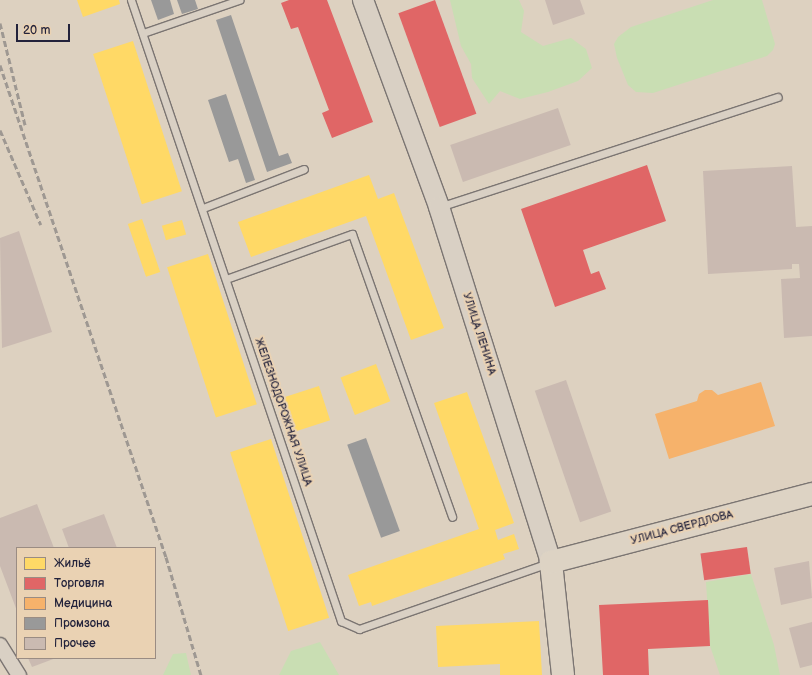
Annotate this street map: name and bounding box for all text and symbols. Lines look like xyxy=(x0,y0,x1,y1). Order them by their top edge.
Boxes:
scale bar xyxy=(18,16,72,42)
text: 20 m xyxy=(23,23,50,38)
street label: УЛИЦА ЛЕНИНА xyxy=(459,291,499,377)
street label: ЖЕЛЕЗНОДОРОЖНАЯ УЛИЦА xyxy=(251,336,315,488)
street label: УЛИЦА СВЕРДЛОВА xyxy=(629,508,735,548)
legend xyxy=(16,547,156,659)
text: Жильё xyxy=(54,556,91,571)
text: Торговля xyxy=(54,576,104,591)
text: Медицина xyxy=(54,596,112,611)
text: Промзона xyxy=(54,616,110,631)
text: Прочее xyxy=(54,636,96,651)

